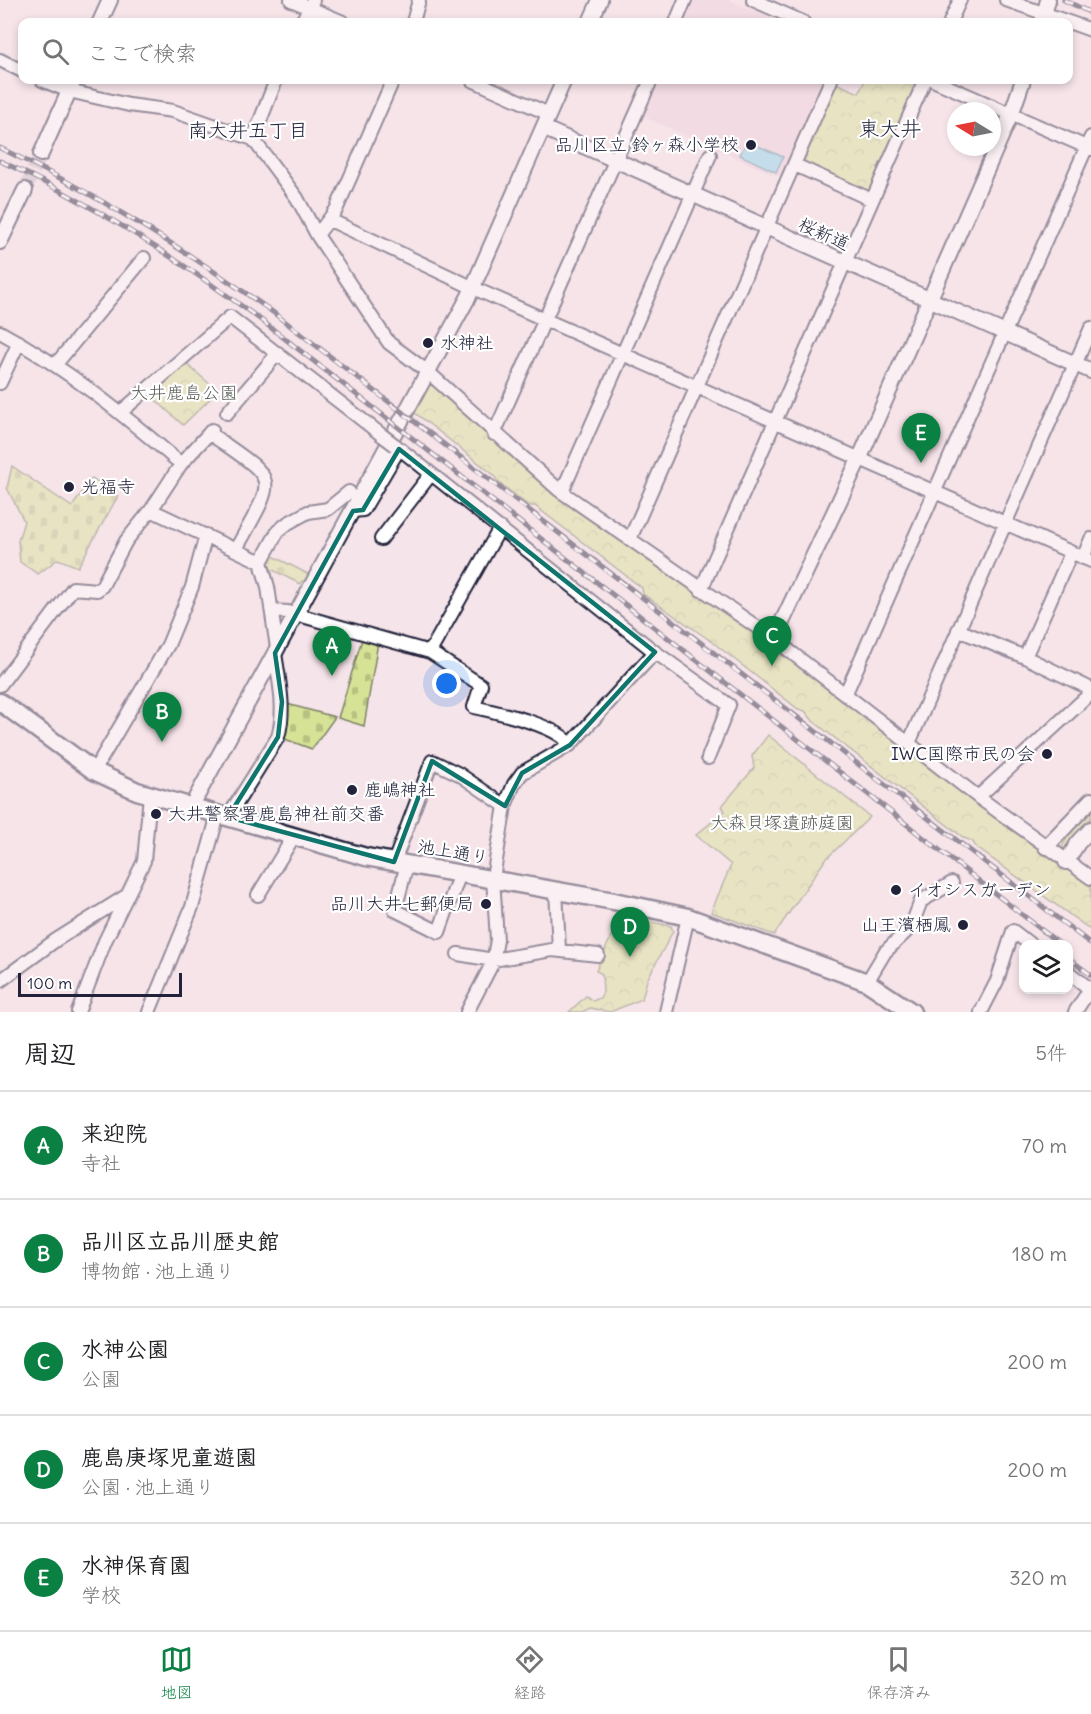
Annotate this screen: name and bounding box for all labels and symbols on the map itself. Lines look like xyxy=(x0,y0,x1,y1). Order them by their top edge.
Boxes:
north arrow xyxy=(947,102,1001,156)
district label: 東大井 xyxy=(859,115,922,142)
district label: 南大井五丁目 xyxy=(188,117,308,142)
place label: 品川区立 鈴ヶ森小学校 xyxy=(555,133,739,156)
marker: 品川区立 鈴ヶ森小学校 xyxy=(744,138,758,152)
street label: 桜新道 xyxy=(795,212,854,255)
place label: 水神社 xyxy=(440,331,494,354)
marker: 水神社 xyxy=(421,336,435,350)
park label: 大井鹿島公園 xyxy=(130,381,238,404)
pin: E xyxy=(902,414,940,463)
place label: 光福寺 xyxy=(81,475,135,498)
marker: 光福寺 xyxy=(62,480,76,494)
pin: C xyxy=(752,616,792,666)
pin: A xyxy=(312,626,352,676)
your location xyxy=(432,669,461,698)
pin: B xyxy=(142,692,182,742)
place label: IWC国際市民の会 xyxy=(891,742,1035,765)
marker: IWC国際市民の会 xyxy=(1040,747,1054,761)
place label: 鹿嶋神社 xyxy=(364,778,436,801)
marker: 鹿嶋神社 xyxy=(345,783,359,797)
place label: 大井警察署鹿島神社前交番 xyxy=(168,802,384,825)
marker: 大井警察署鹿島神社前交番 xyxy=(149,807,163,821)
park label: 大森貝塚遺跡庭園 xyxy=(710,811,854,834)
street label: 池上通り xyxy=(416,834,491,869)
place label: イオシスガーデン xyxy=(908,878,1051,901)
marker: イオシスガーデン xyxy=(889,883,903,897)
place label: 品川大井七郵便局 xyxy=(330,892,474,915)
marker: 品川大井七郵便局 xyxy=(479,897,493,911)
pin: D xyxy=(610,908,650,957)
place label: 山王濱栖鳳 xyxy=(861,913,951,936)
marker: 山王濱栖鳳 xyxy=(956,918,970,932)
scale bar xyxy=(18,970,182,998)

